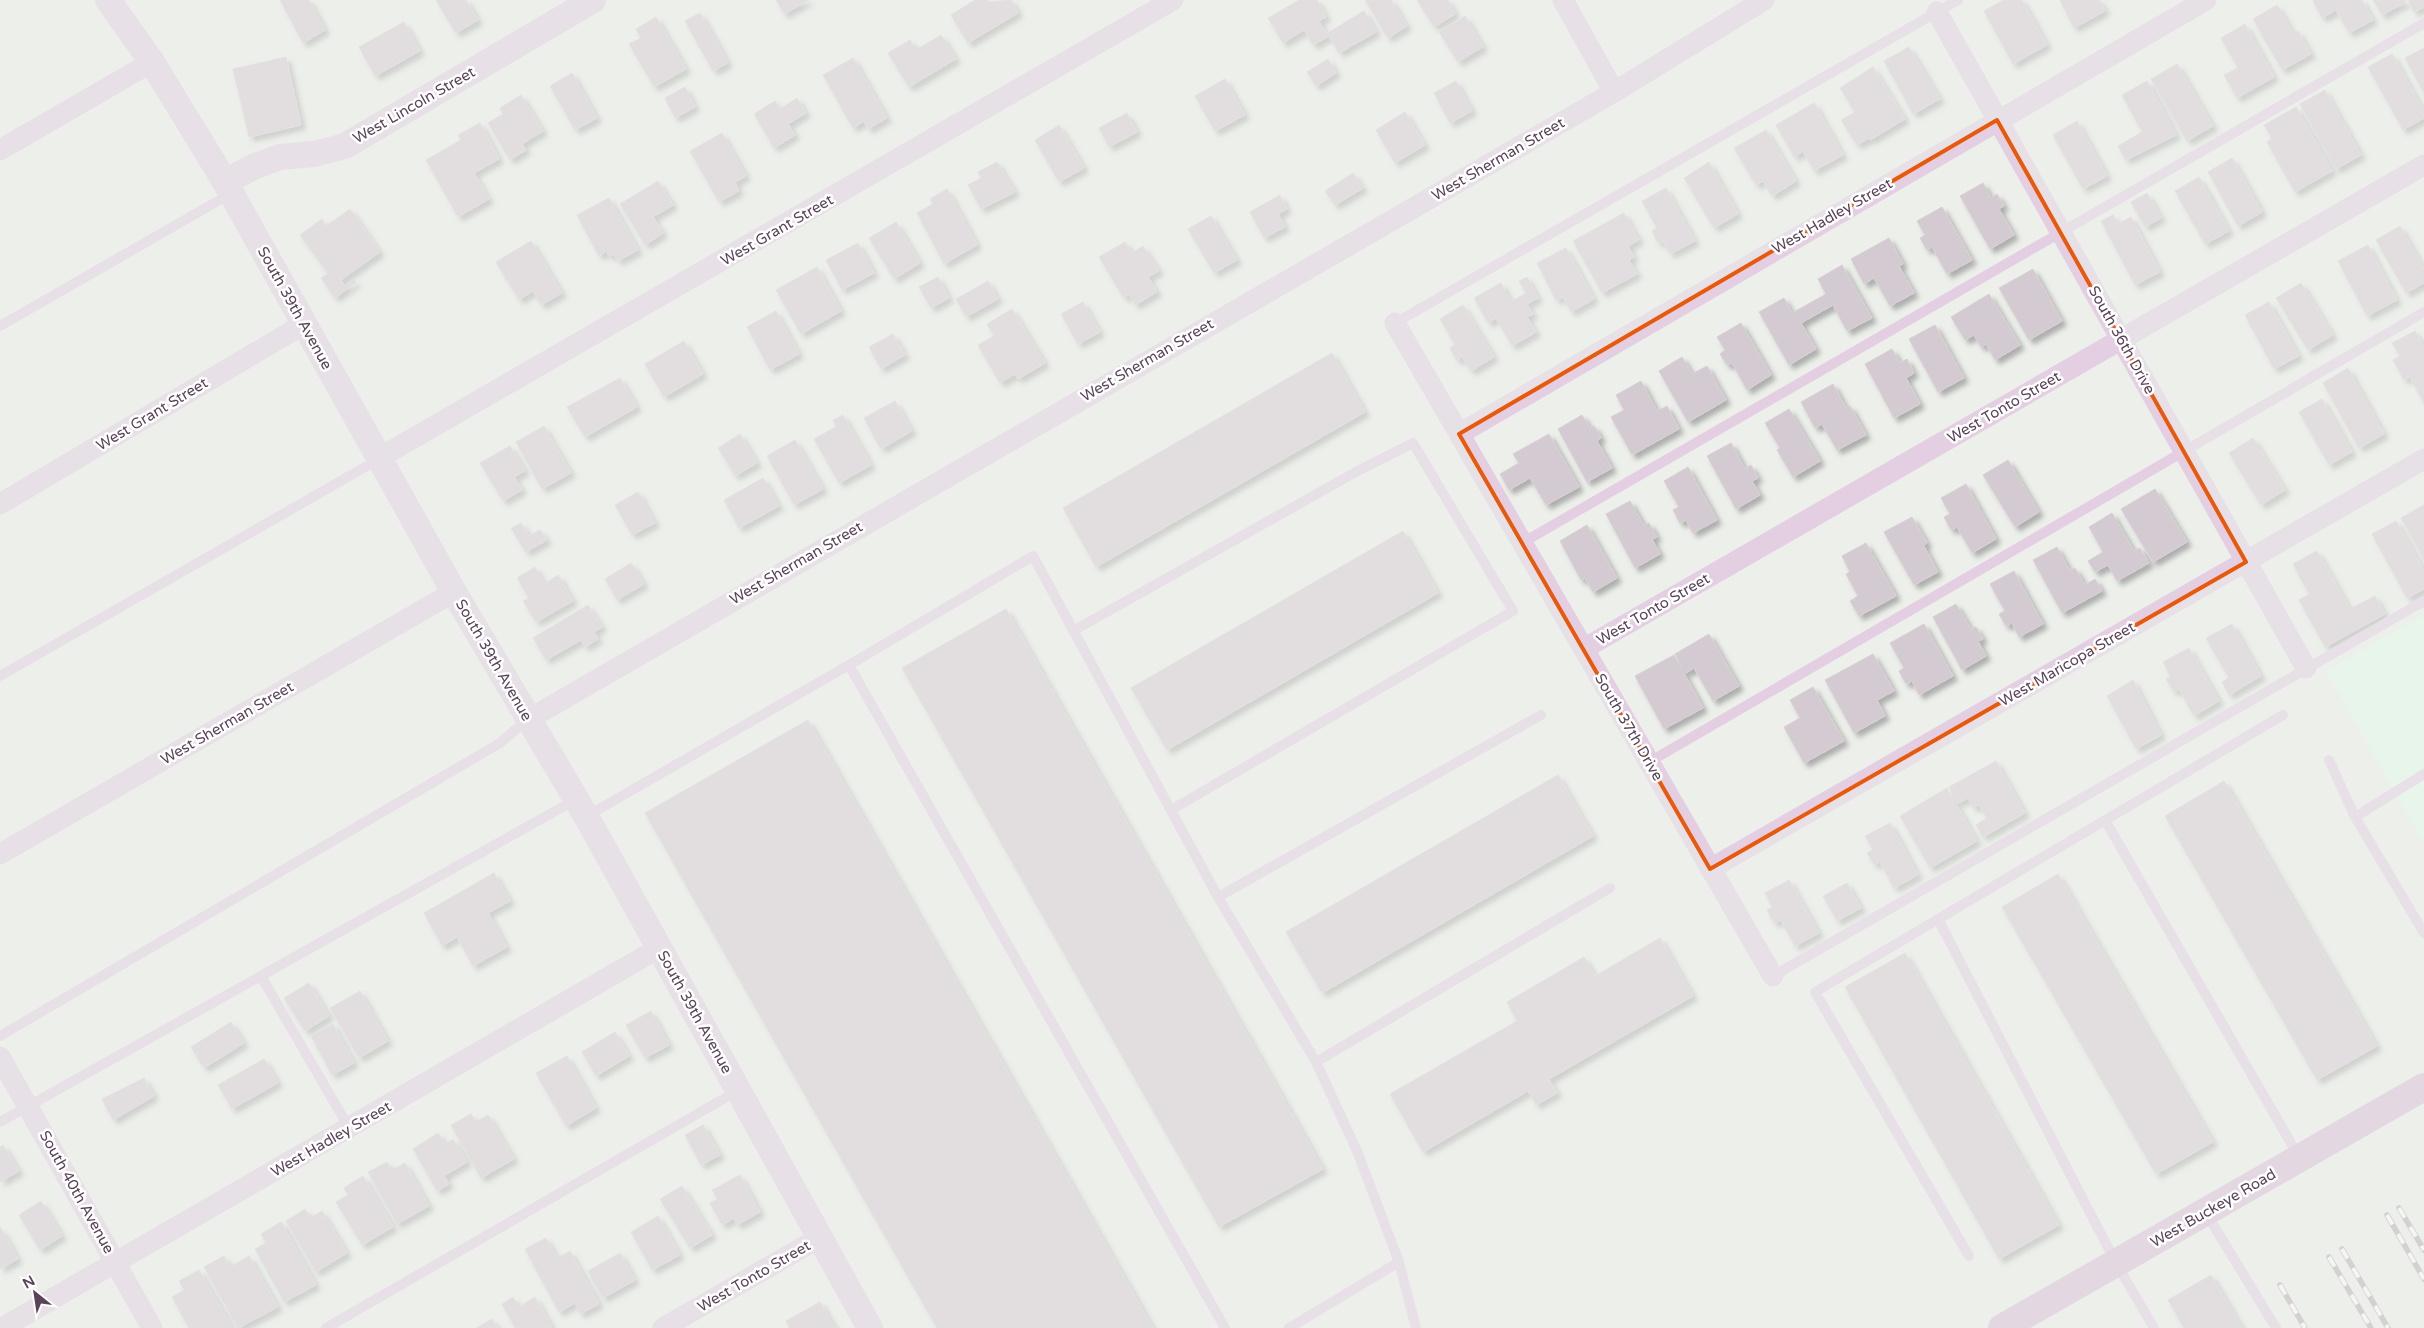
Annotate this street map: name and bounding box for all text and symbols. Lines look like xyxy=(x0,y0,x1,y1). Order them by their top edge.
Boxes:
street label: West Lincoln Street xyxy=(350,63,478,147)
street label: West Sherman Street xyxy=(1428,113,1568,204)
street label: West Hadley Street xyxy=(1769,174,1896,258)
street label: West Grant Street xyxy=(718,190,837,269)
street label: South 39th Avenue xyxy=(254,243,336,373)
street label: South 36th Drive xyxy=(2085,283,2159,397)
street label: West Sherman Street xyxy=(1077,314,1217,405)
street label: West Tonto Street xyxy=(1944,367,2064,447)
street label: West Grant Street xyxy=(93,374,211,454)
street label: West Sherman Street xyxy=(726,517,866,608)
street label: West Tonto Street xyxy=(1593,569,1713,649)
street label: South 39th Avenue xyxy=(452,596,536,724)
street label: West Maricopa Street xyxy=(1996,618,2138,710)
street label: South 37th Drive xyxy=(1591,670,1667,784)
street label: West Sherman Street xyxy=(157,677,297,768)
street label: South 39th Avenue xyxy=(654,947,736,1077)
street label: West Hadley Street xyxy=(268,1097,395,1181)
street label: South 40th Avenue xyxy=(36,1127,118,1257)
street label: West Buckeye Road xyxy=(2147,1165,2279,1251)
street label: West Tonto Street xyxy=(694,1236,814,1316)
north arrow xyxy=(10,1268,60,1318)
text: N xyxy=(20,1272,38,1292)

